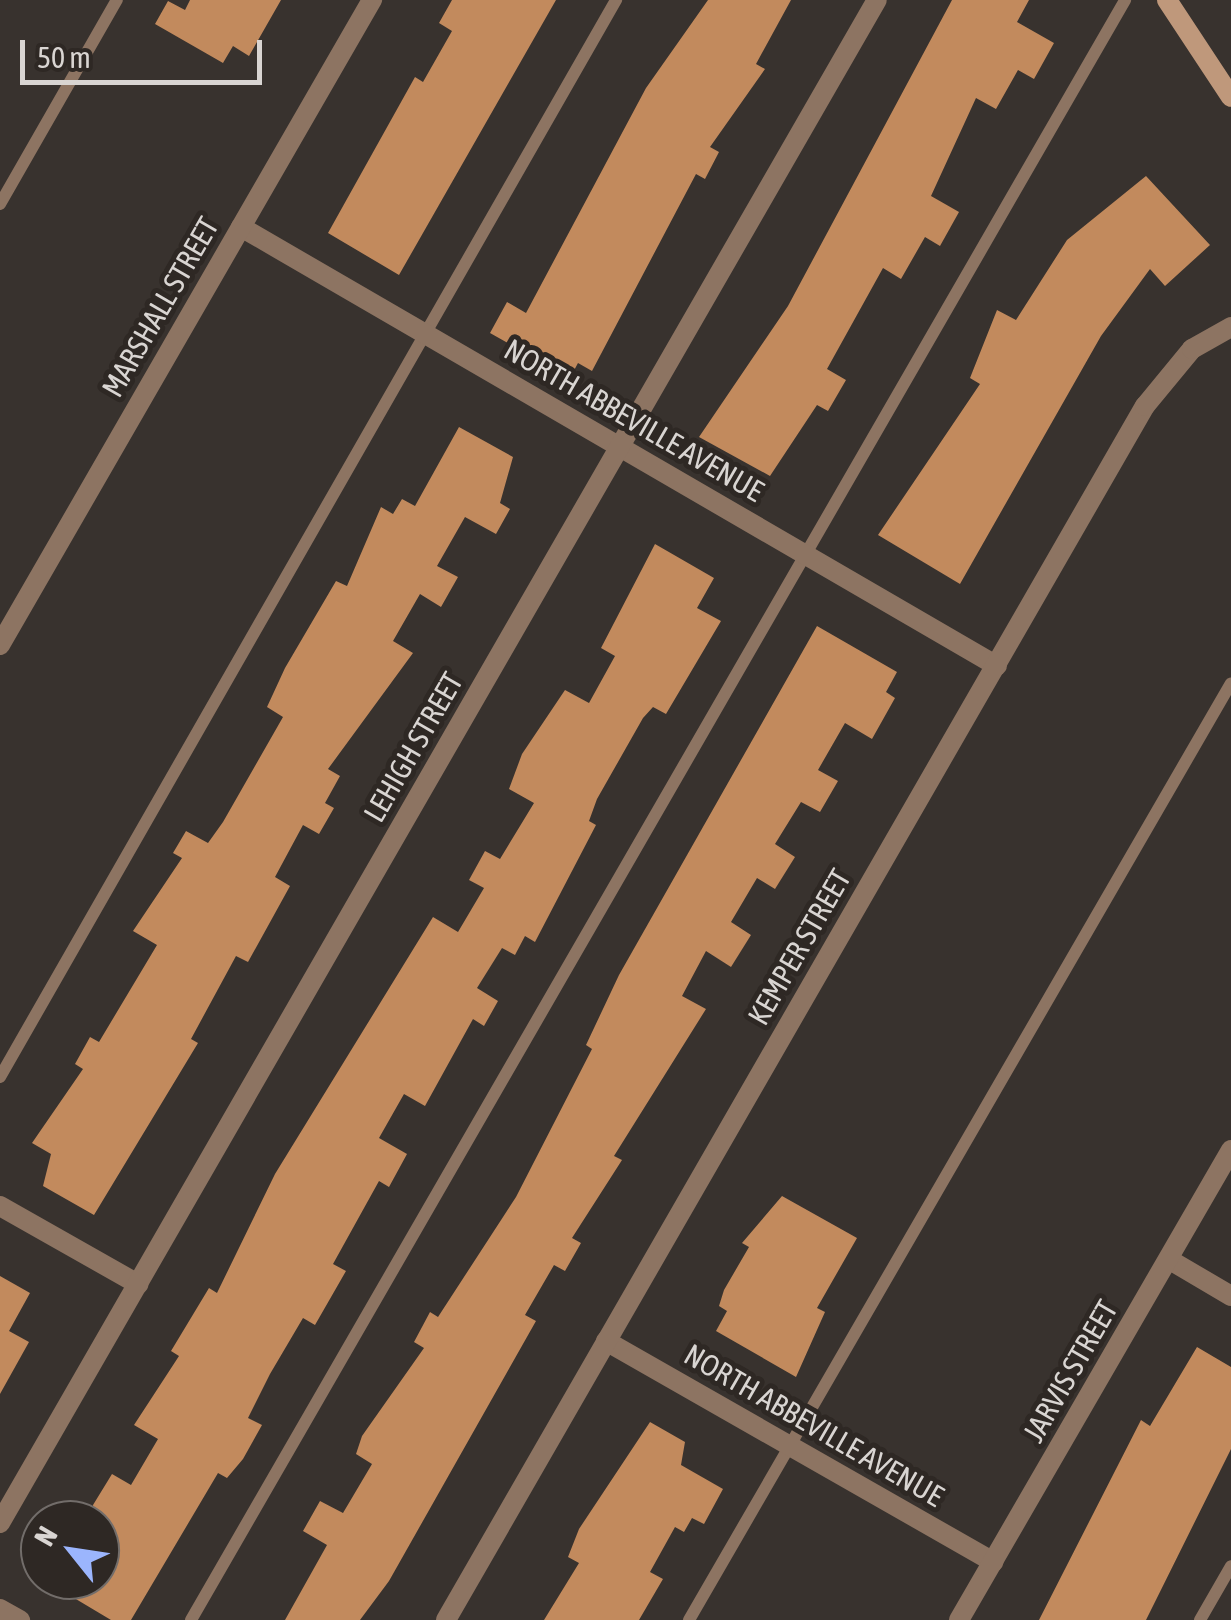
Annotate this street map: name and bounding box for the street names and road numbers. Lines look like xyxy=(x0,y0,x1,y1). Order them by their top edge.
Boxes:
street label: MARSHALL STREET xyxy=(94,211,226,403)
street label: NORTH ABBEVILLE AVENUE xyxy=(498,331,770,509)
street label: LEHIGH STREET xyxy=(356,666,470,828)
street label: KEMPER STREET xyxy=(740,863,858,1031)
street label: JARVIS STREET xyxy=(1015,1294,1125,1448)
street label: NORTH ABBEVILLE AVENUE xyxy=(678,1336,950,1514)

